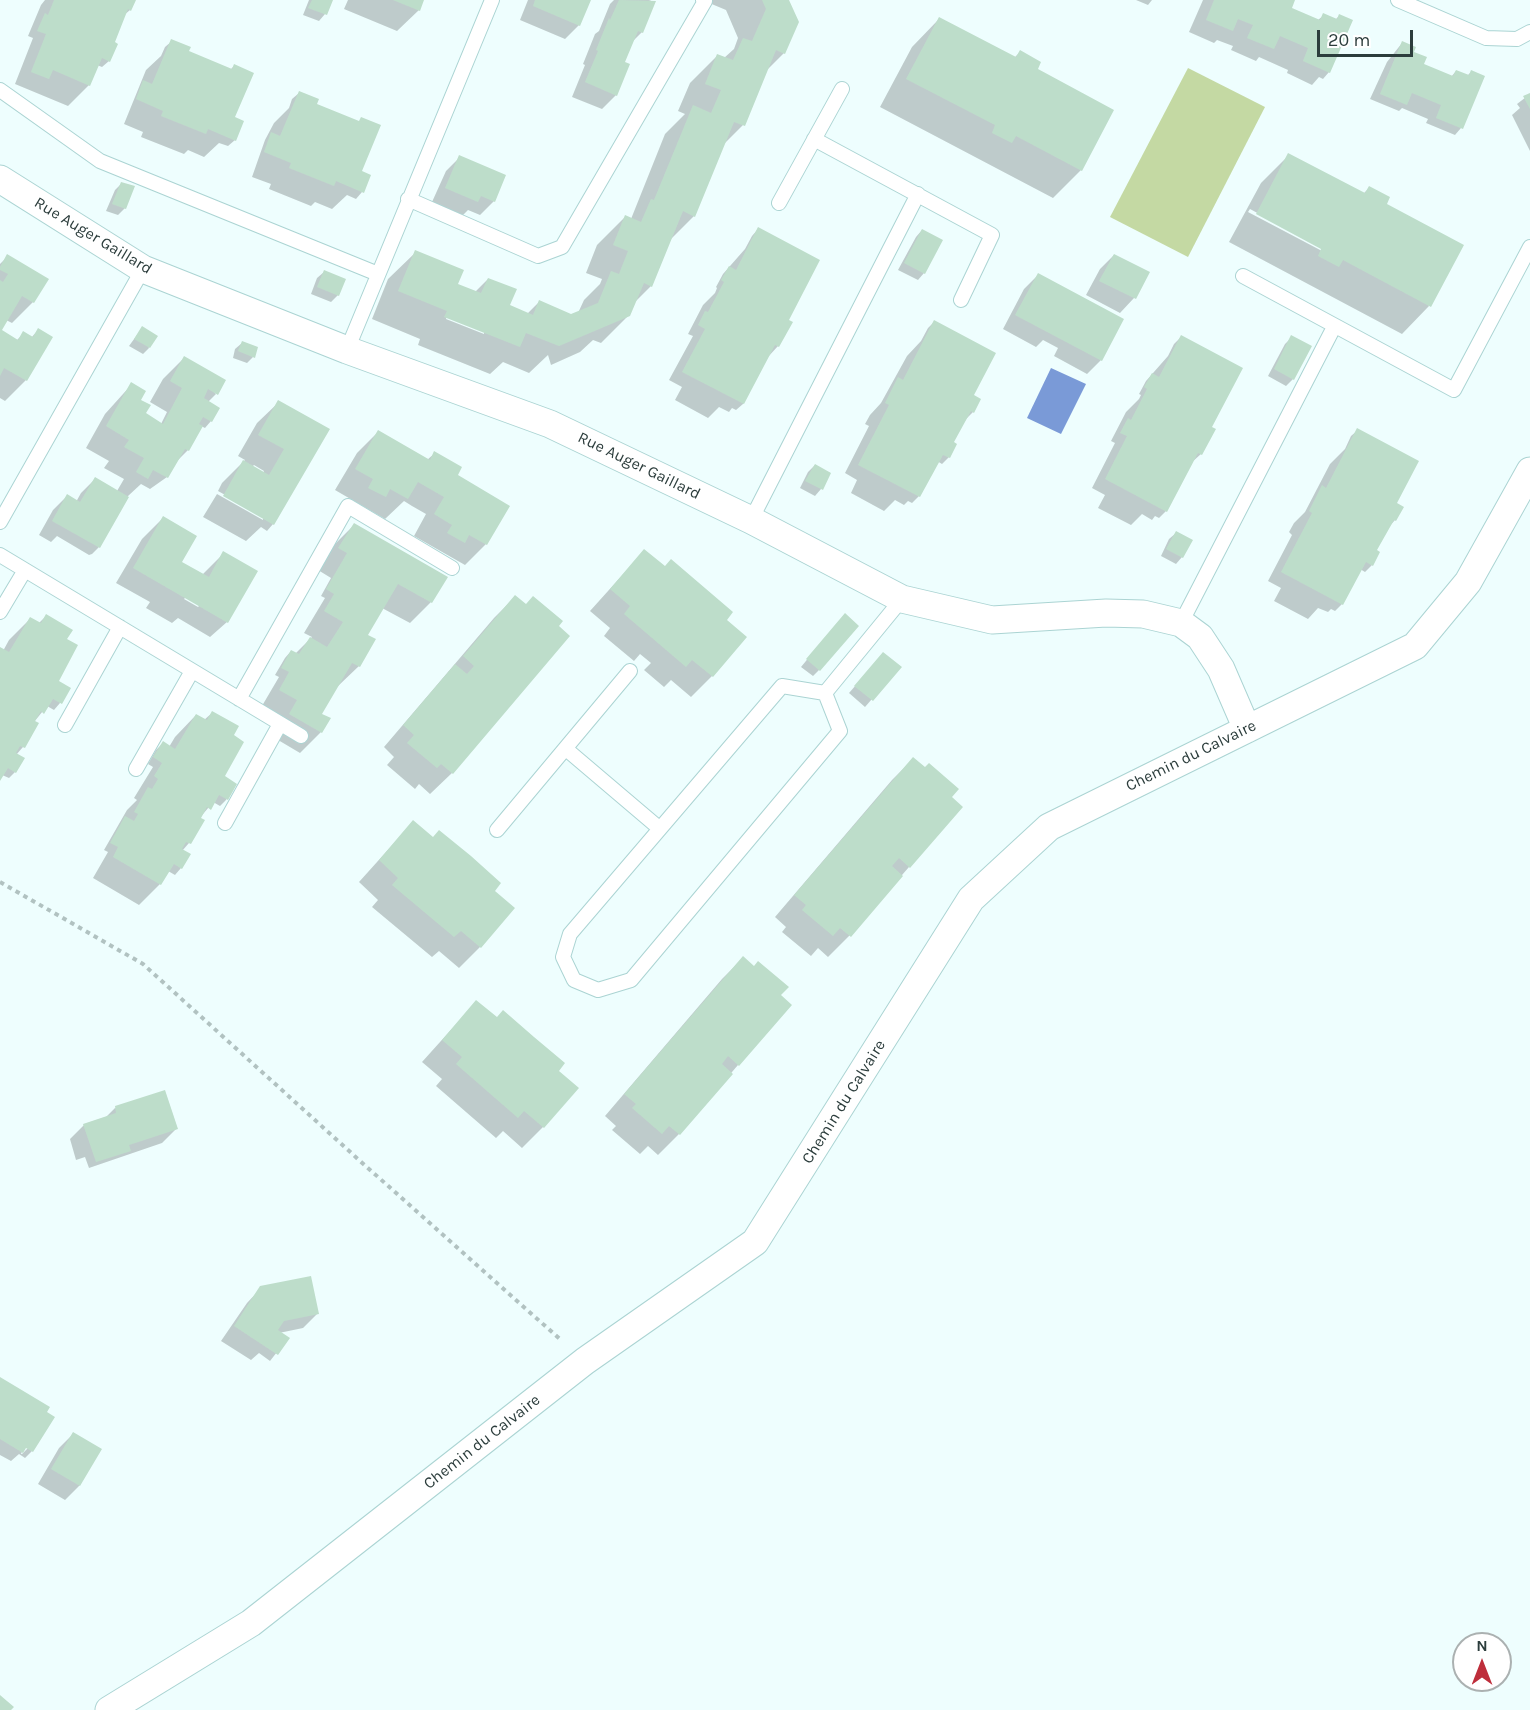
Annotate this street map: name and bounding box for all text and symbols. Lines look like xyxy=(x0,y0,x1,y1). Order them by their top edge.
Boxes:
scale bar xyxy=(1320,18,1416,56)
text: 20 m xyxy=(1328,29,1370,51)
street label: Rue Auger Gaillard xyxy=(31,193,155,279)
street label: Rue Auger Gaillard xyxy=(575,428,703,504)
street label: Chemin du Calvaire xyxy=(1123,716,1259,796)
street label: Chemin du Calvaire xyxy=(798,1036,890,1168)
street label: Chemin du Calvaire xyxy=(420,1391,544,1493)
north arrow xyxy=(1452,1632,1512,1692)
text: N xyxy=(1476,1636,1488,1655)

